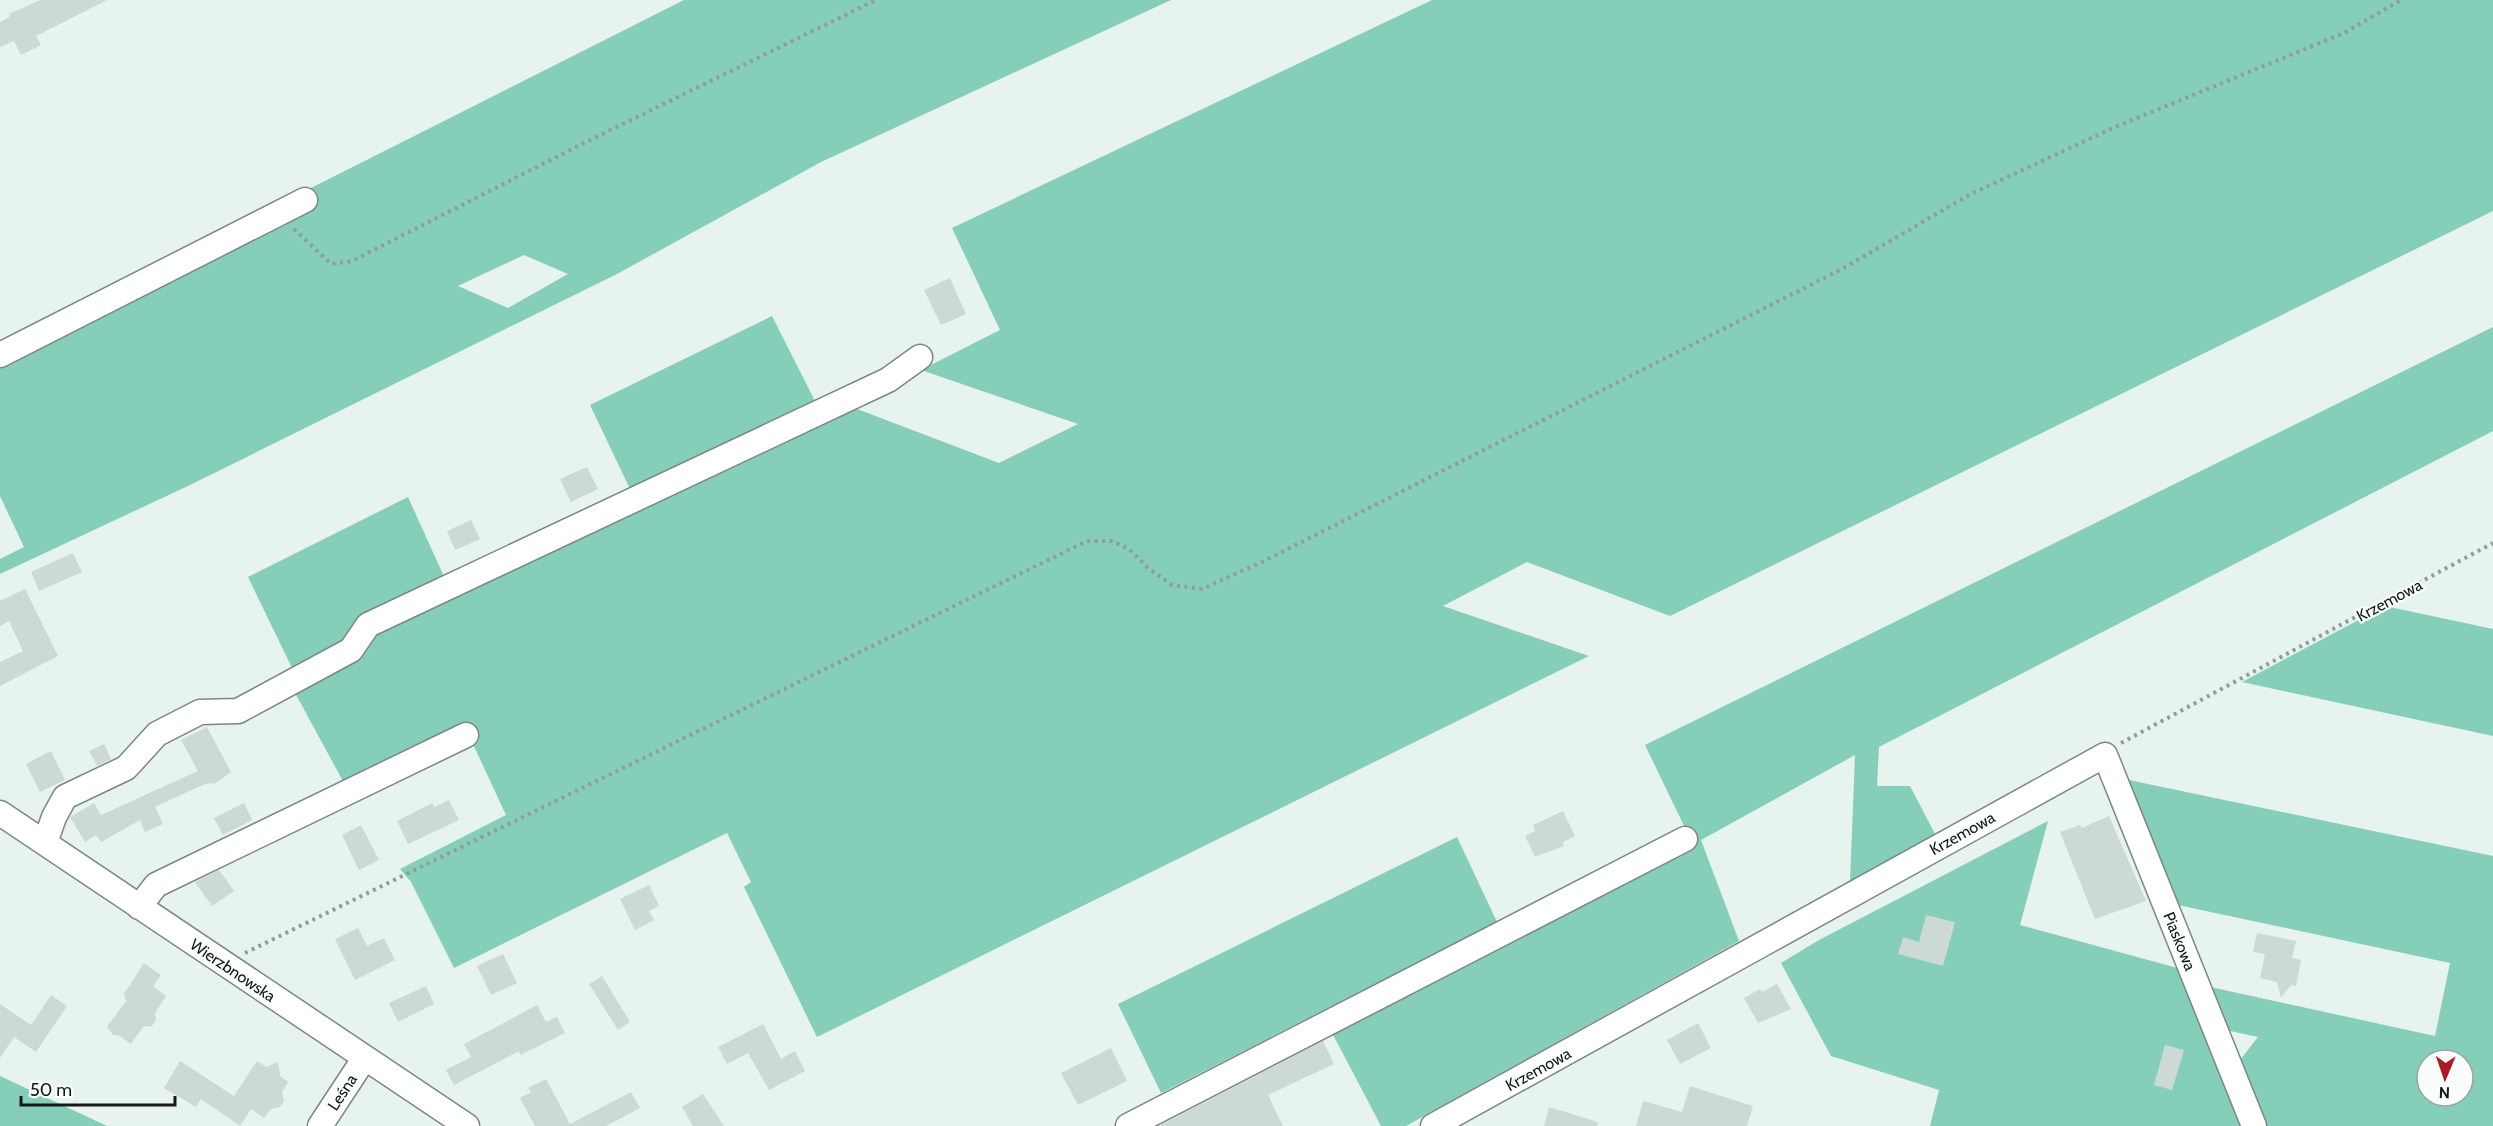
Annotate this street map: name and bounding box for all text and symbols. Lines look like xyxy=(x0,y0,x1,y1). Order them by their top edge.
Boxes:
street label: Krzemowa xyxy=(2353,575,2426,626)
street label: Krzemowa xyxy=(1926,808,1998,859)
street label: Piaskowa xyxy=(2159,909,2200,974)
street label: Wierzbnowska xyxy=(186,935,279,1006)
street label: Krzemowa xyxy=(1502,1044,1574,1095)
north arrow xyxy=(2415,1048,2475,1108)
scale bar xyxy=(21,1069,176,1107)
street label: Leśna xyxy=(324,1070,361,1114)
text: 50 m xyxy=(30,1079,72,1101)
text: N xyxy=(2439,1083,2450,1102)

